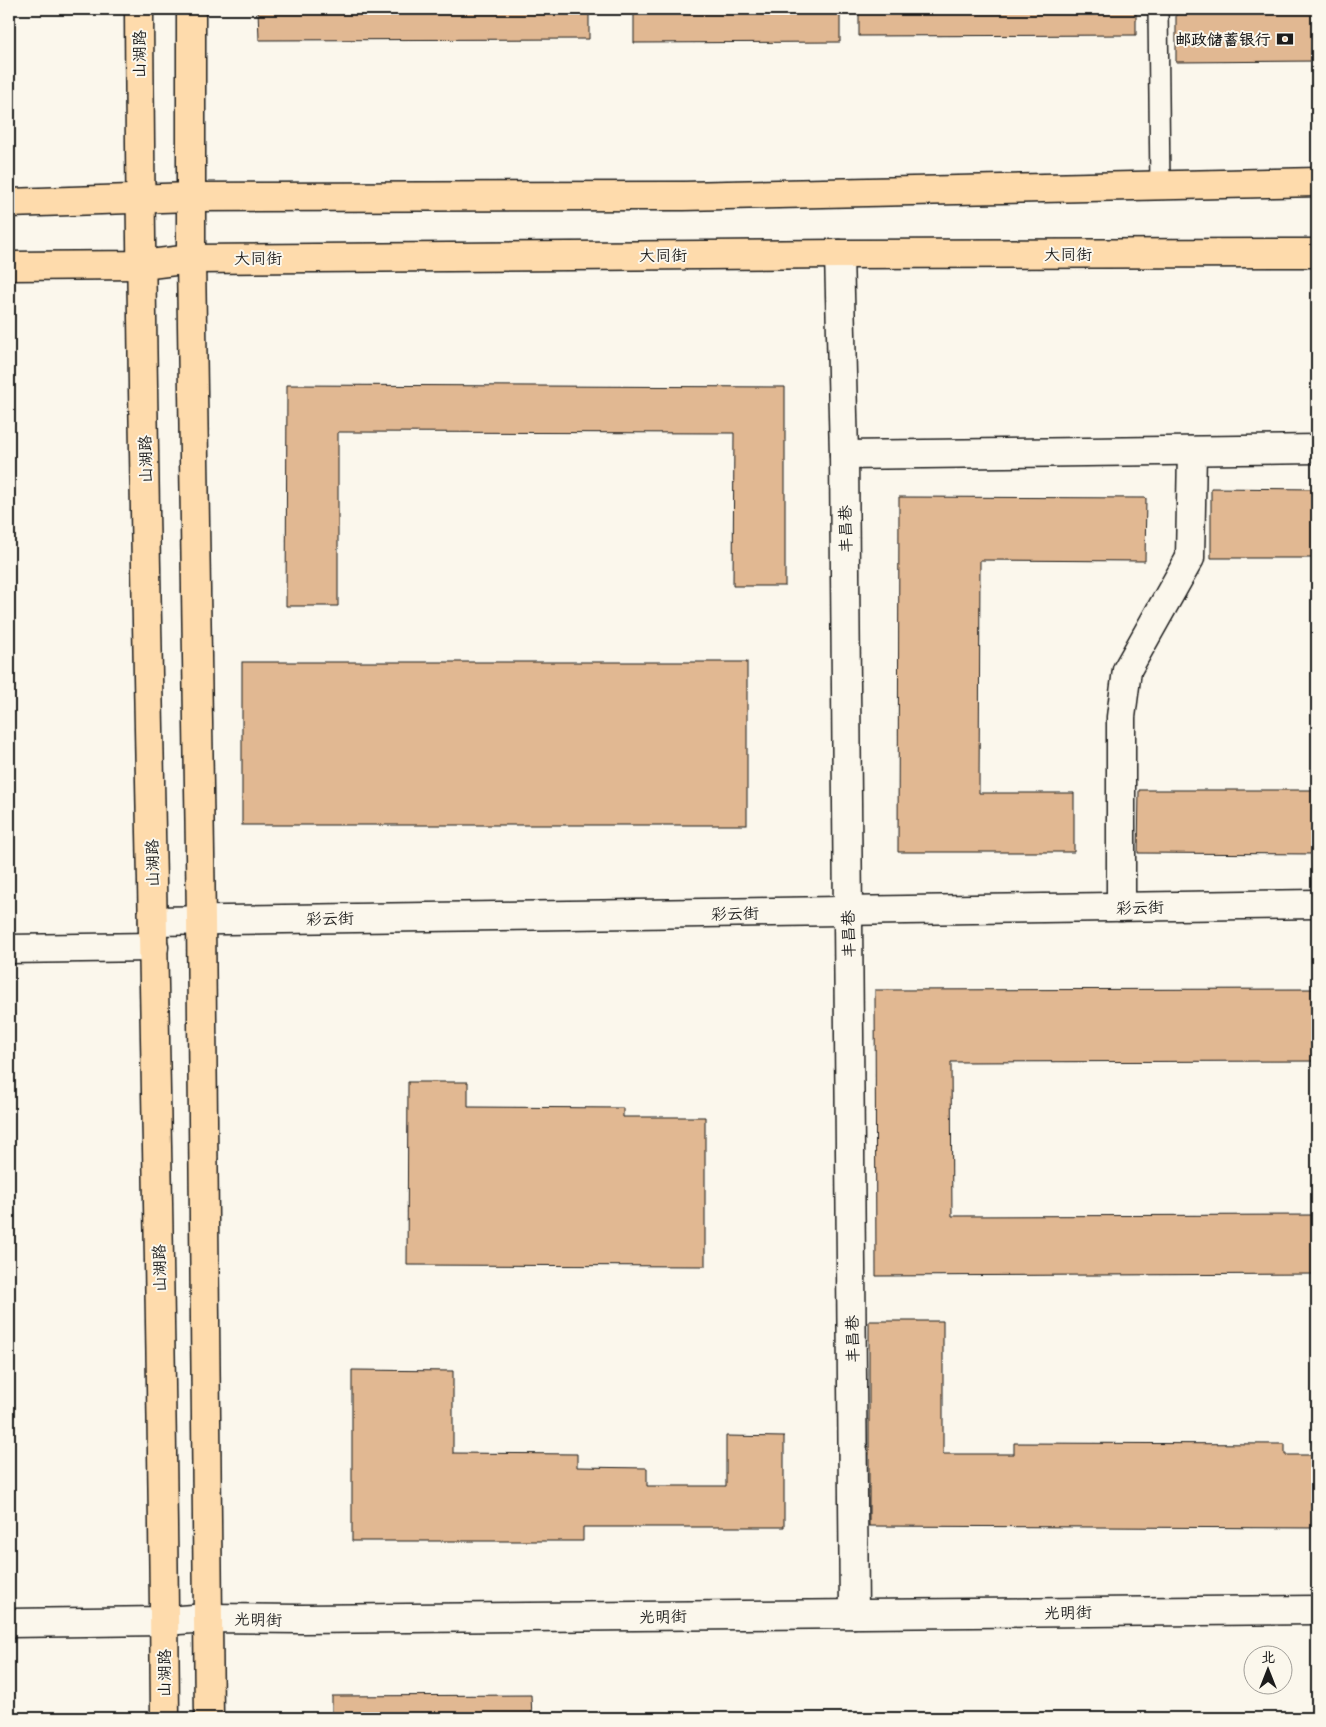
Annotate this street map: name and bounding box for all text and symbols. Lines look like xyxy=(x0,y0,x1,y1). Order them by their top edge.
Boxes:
place label: 邮政储蓄银行 xyxy=(1175,29,1271,49)
bank icon: 邮政储蓄银行 xyxy=(1275,29,1295,49)
street label: 山湖路 xyxy=(129,30,149,78)
street label: 大同街 xyxy=(1044,244,1092,264)
street label: 大同街 xyxy=(639,245,687,265)
street label: 大同街 xyxy=(234,248,282,268)
street label: 山湖路 xyxy=(135,435,155,483)
street label: 丰昌巷 xyxy=(835,505,855,553)
street label: 山湖路 xyxy=(142,839,162,887)
street label: 彩云街 xyxy=(1116,897,1164,917)
street label: 彩云街 xyxy=(711,903,759,923)
street label: 彩云街 xyxy=(306,908,354,928)
street label: 丰昌巷 xyxy=(838,910,858,958)
street label: 山湖路 xyxy=(149,1244,169,1292)
street label: 丰昌巷 xyxy=(842,1315,862,1363)
street label: 光明街 xyxy=(1044,1602,1092,1622)
street label: 光明街 xyxy=(639,1606,687,1626)
street label: 光明街 xyxy=(234,1609,282,1629)
north arrow xyxy=(1244,1644,1294,1694)
text: 北 xyxy=(1261,1648,1275,1666)
street label: 山湖路 xyxy=(154,1649,174,1697)

